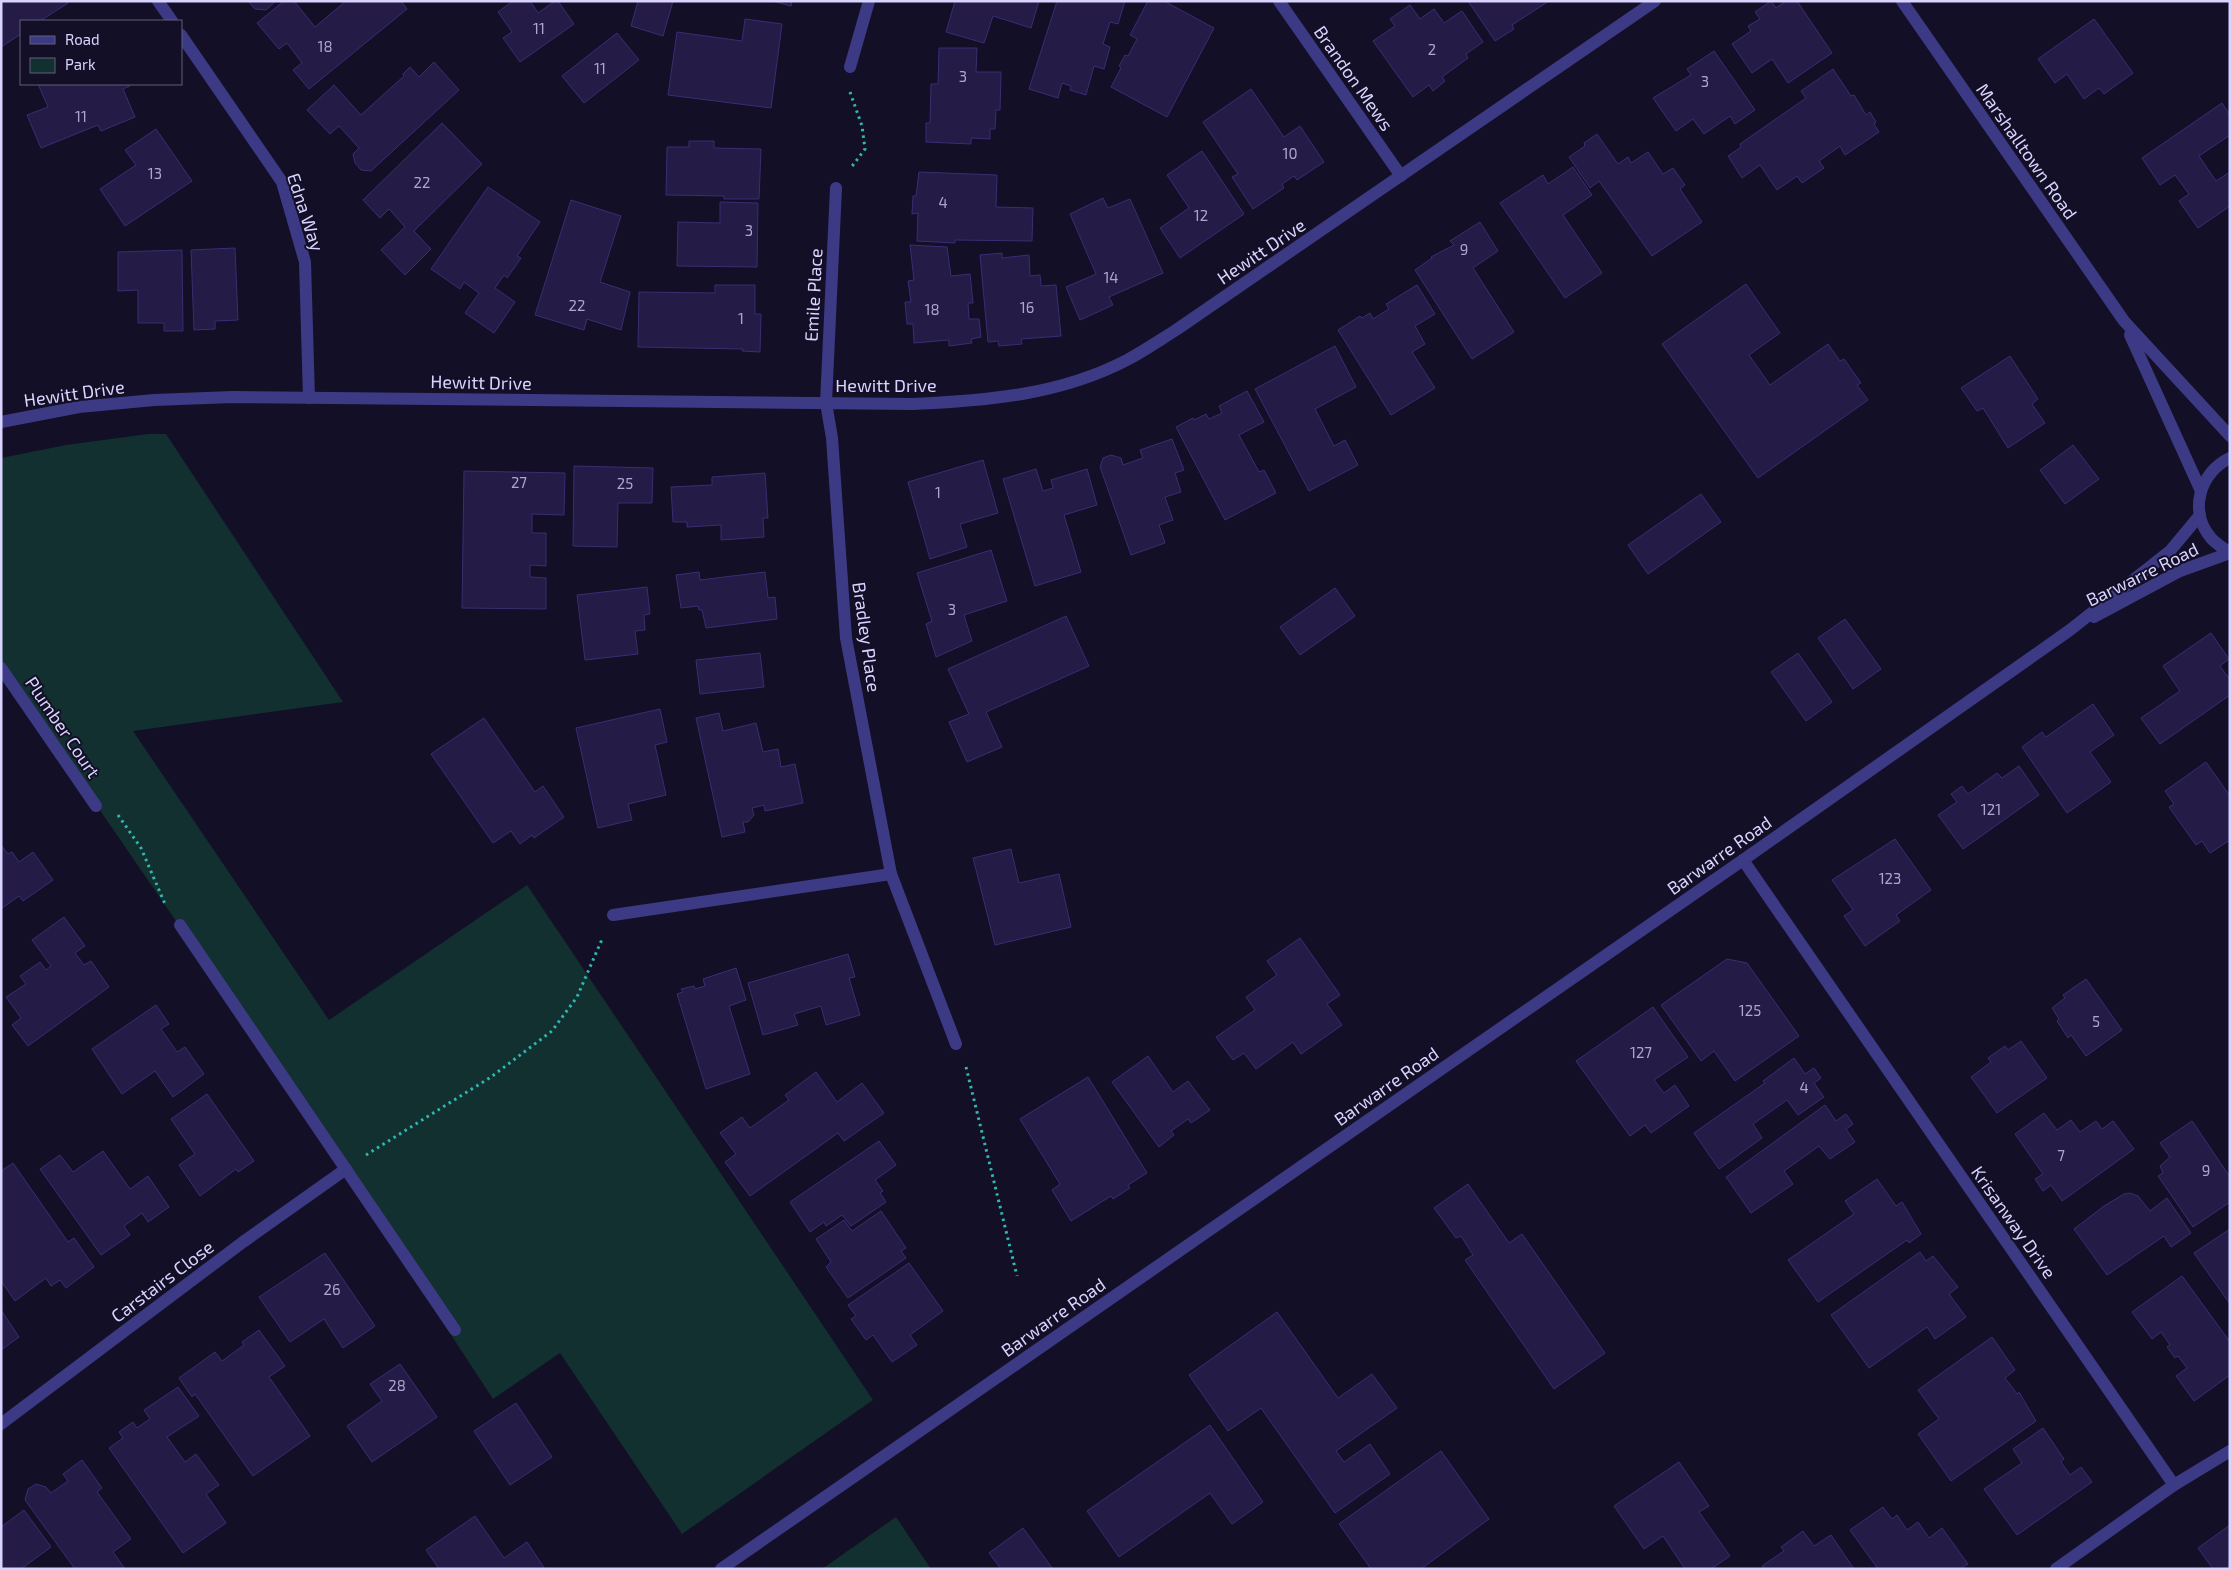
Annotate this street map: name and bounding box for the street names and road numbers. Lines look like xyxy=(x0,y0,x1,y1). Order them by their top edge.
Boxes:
street label: Brandon Mews xyxy=(1310,21,1398,135)
street label: Marshalltown Road xyxy=(1972,79,2082,223)
street label: Edna Way xyxy=(283,170,329,254)
street label: Hewitt Drive xyxy=(1213,214,1309,288)
street label: Emile Place xyxy=(800,248,826,342)
street label: Hewitt Drive xyxy=(430,370,532,394)
street label: Hewitt Drive xyxy=(835,374,937,396)
street label: Hewitt Drive xyxy=(22,375,126,411)
street label: Barwarre Road xyxy=(2082,537,2202,611)
street label: Bradley Place xyxy=(848,581,886,693)
street label: Plumber Court xyxy=(21,672,105,782)
street label: Barwarre Road xyxy=(1663,811,1775,899)
street label: Barwarre Road xyxy=(1330,1042,1442,1130)
street label: Krisanway Drive xyxy=(1967,1161,2061,1283)
street label: Carstairs Close xyxy=(106,1235,218,1327)
street label: Barwarre Road xyxy=(997,1273,1109,1361)

